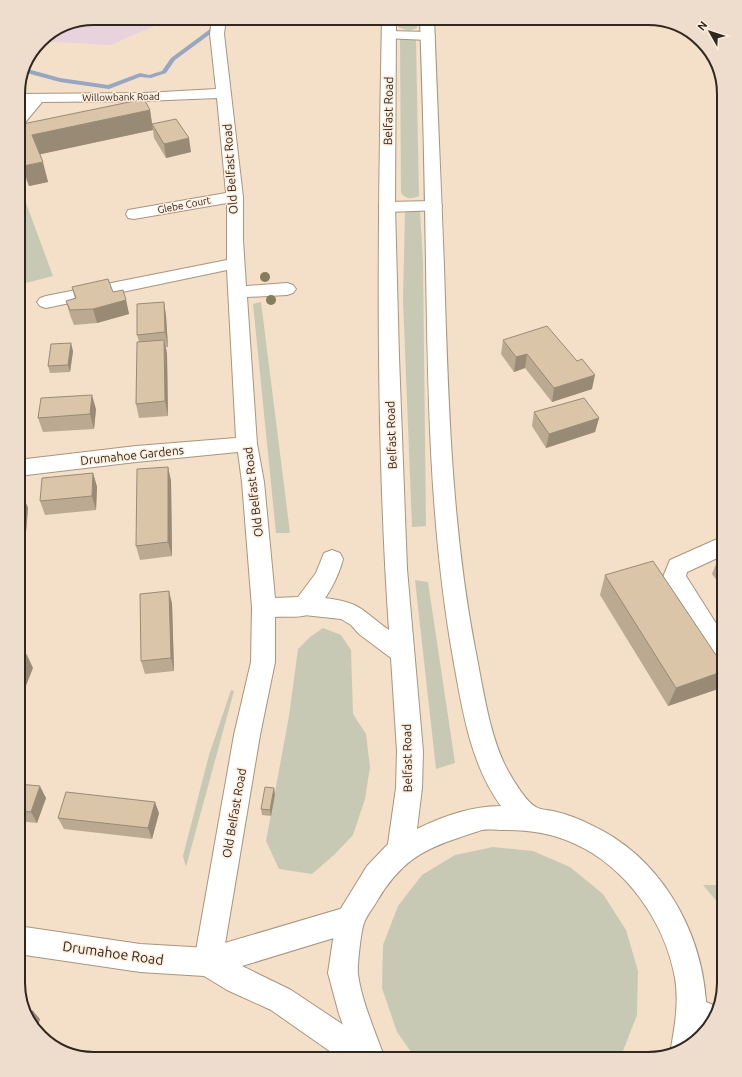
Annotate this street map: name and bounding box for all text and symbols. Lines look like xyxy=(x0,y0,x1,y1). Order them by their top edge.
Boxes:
north arrow xyxy=(690,12,730,52)
text: N xyxy=(695,19,709,33)
street label: Belfast Road xyxy=(381,77,395,145)
street label: Willowbank Road xyxy=(82,91,160,103)
street label: Old Belfast Road xyxy=(220,123,240,215)
street label: Glebe Court xyxy=(157,194,212,216)
street label: Belfast Road xyxy=(383,401,399,469)
street label: Drumahoe Gardens xyxy=(80,443,184,467)
street label: Old Belfast Road xyxy=(241,446,265,538)
street label: Belfast Road xyxy=(400,724,414,792)
street label: Old Belfast Road xyxy=(220,767,248,859)
street label: Drumahoe Road xyxy=(61,938,165,968)

